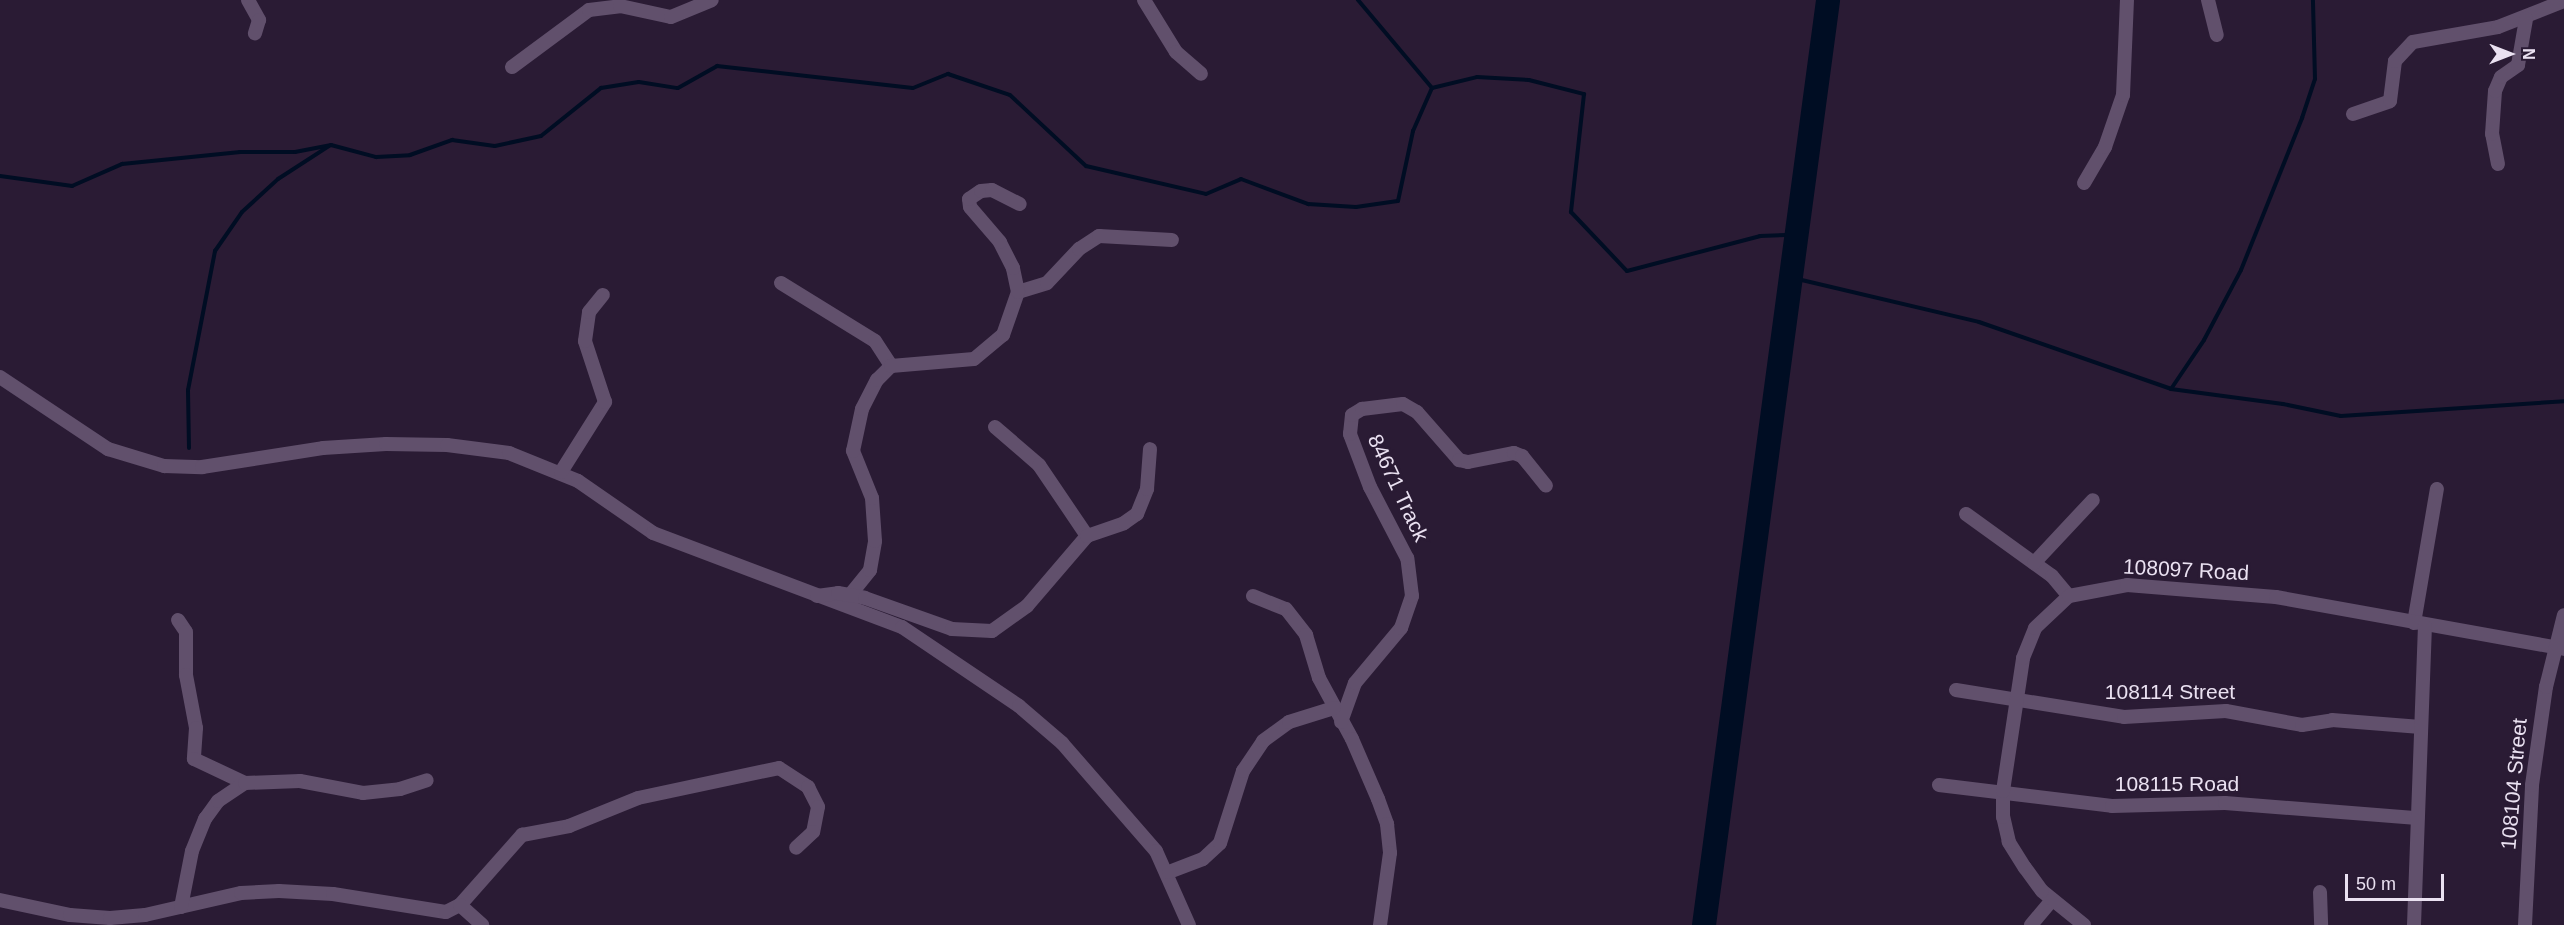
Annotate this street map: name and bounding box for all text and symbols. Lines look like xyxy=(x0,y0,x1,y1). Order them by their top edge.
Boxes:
north arrow xyxy=(2480,24,2540,84)
text: N xyxy=(2520,48,2537,60)
street label: 84671 Track xyxy=(1362,430,1434,546)
street label: 108097 Road xyxy=(2122,554,2250,586)
street label: 108114 Street xyxy=(2105,679,2235,705)
street label: 108104 Street xyxy=(2496,717,2532,851)
street label: 108115 Road xyxy=(2115,771,2239,797)
scale bar xyxy=(2348,862,2447,900)
text: 50 m xyxy=(2356,874,2396,894)

